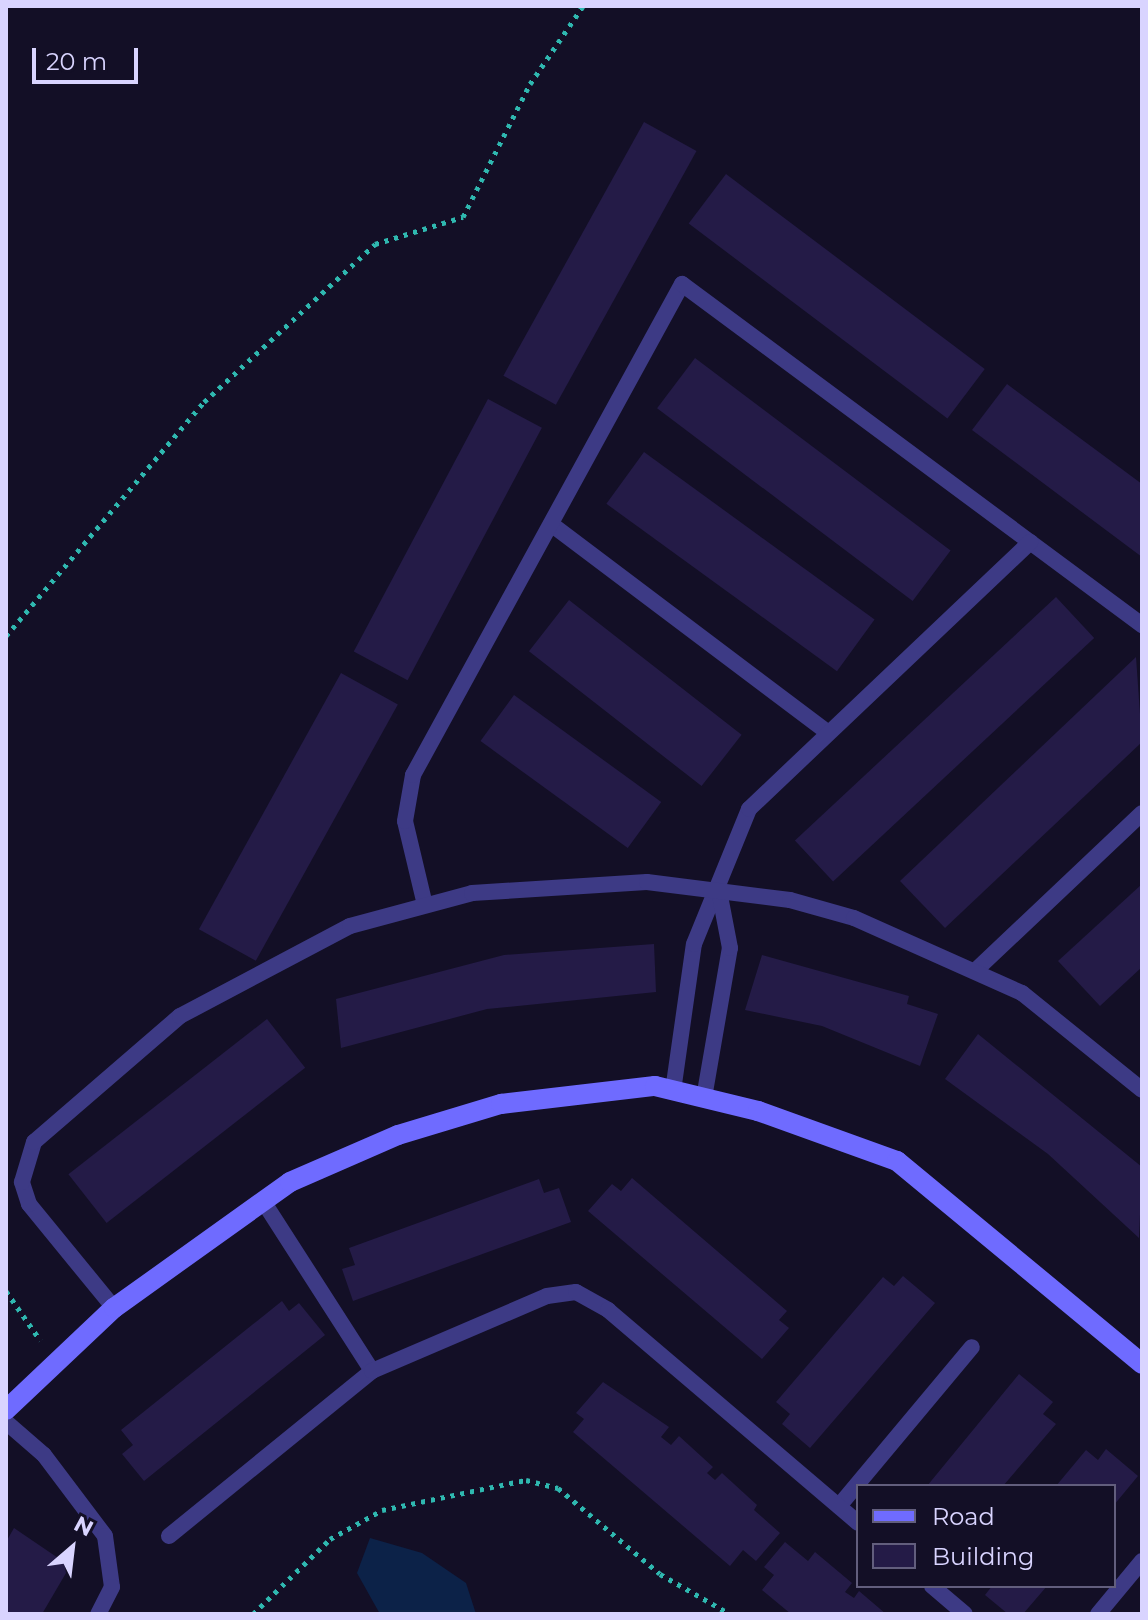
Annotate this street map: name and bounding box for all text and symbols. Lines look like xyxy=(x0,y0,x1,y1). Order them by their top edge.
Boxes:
scale bar xyxy=(36,32,142,82)
text: 20 m xyxy=(46,47,107,76)
legend xyxy=(856,1484,1116,1588)
text: Road xyxy=(932,1502,995,1531)
north arrow xyxy=(32,1508,112,1588)
text: N xyxy=(69,1510,98,1542)
text: Building xyxy=(932,1542,1035,1571)

